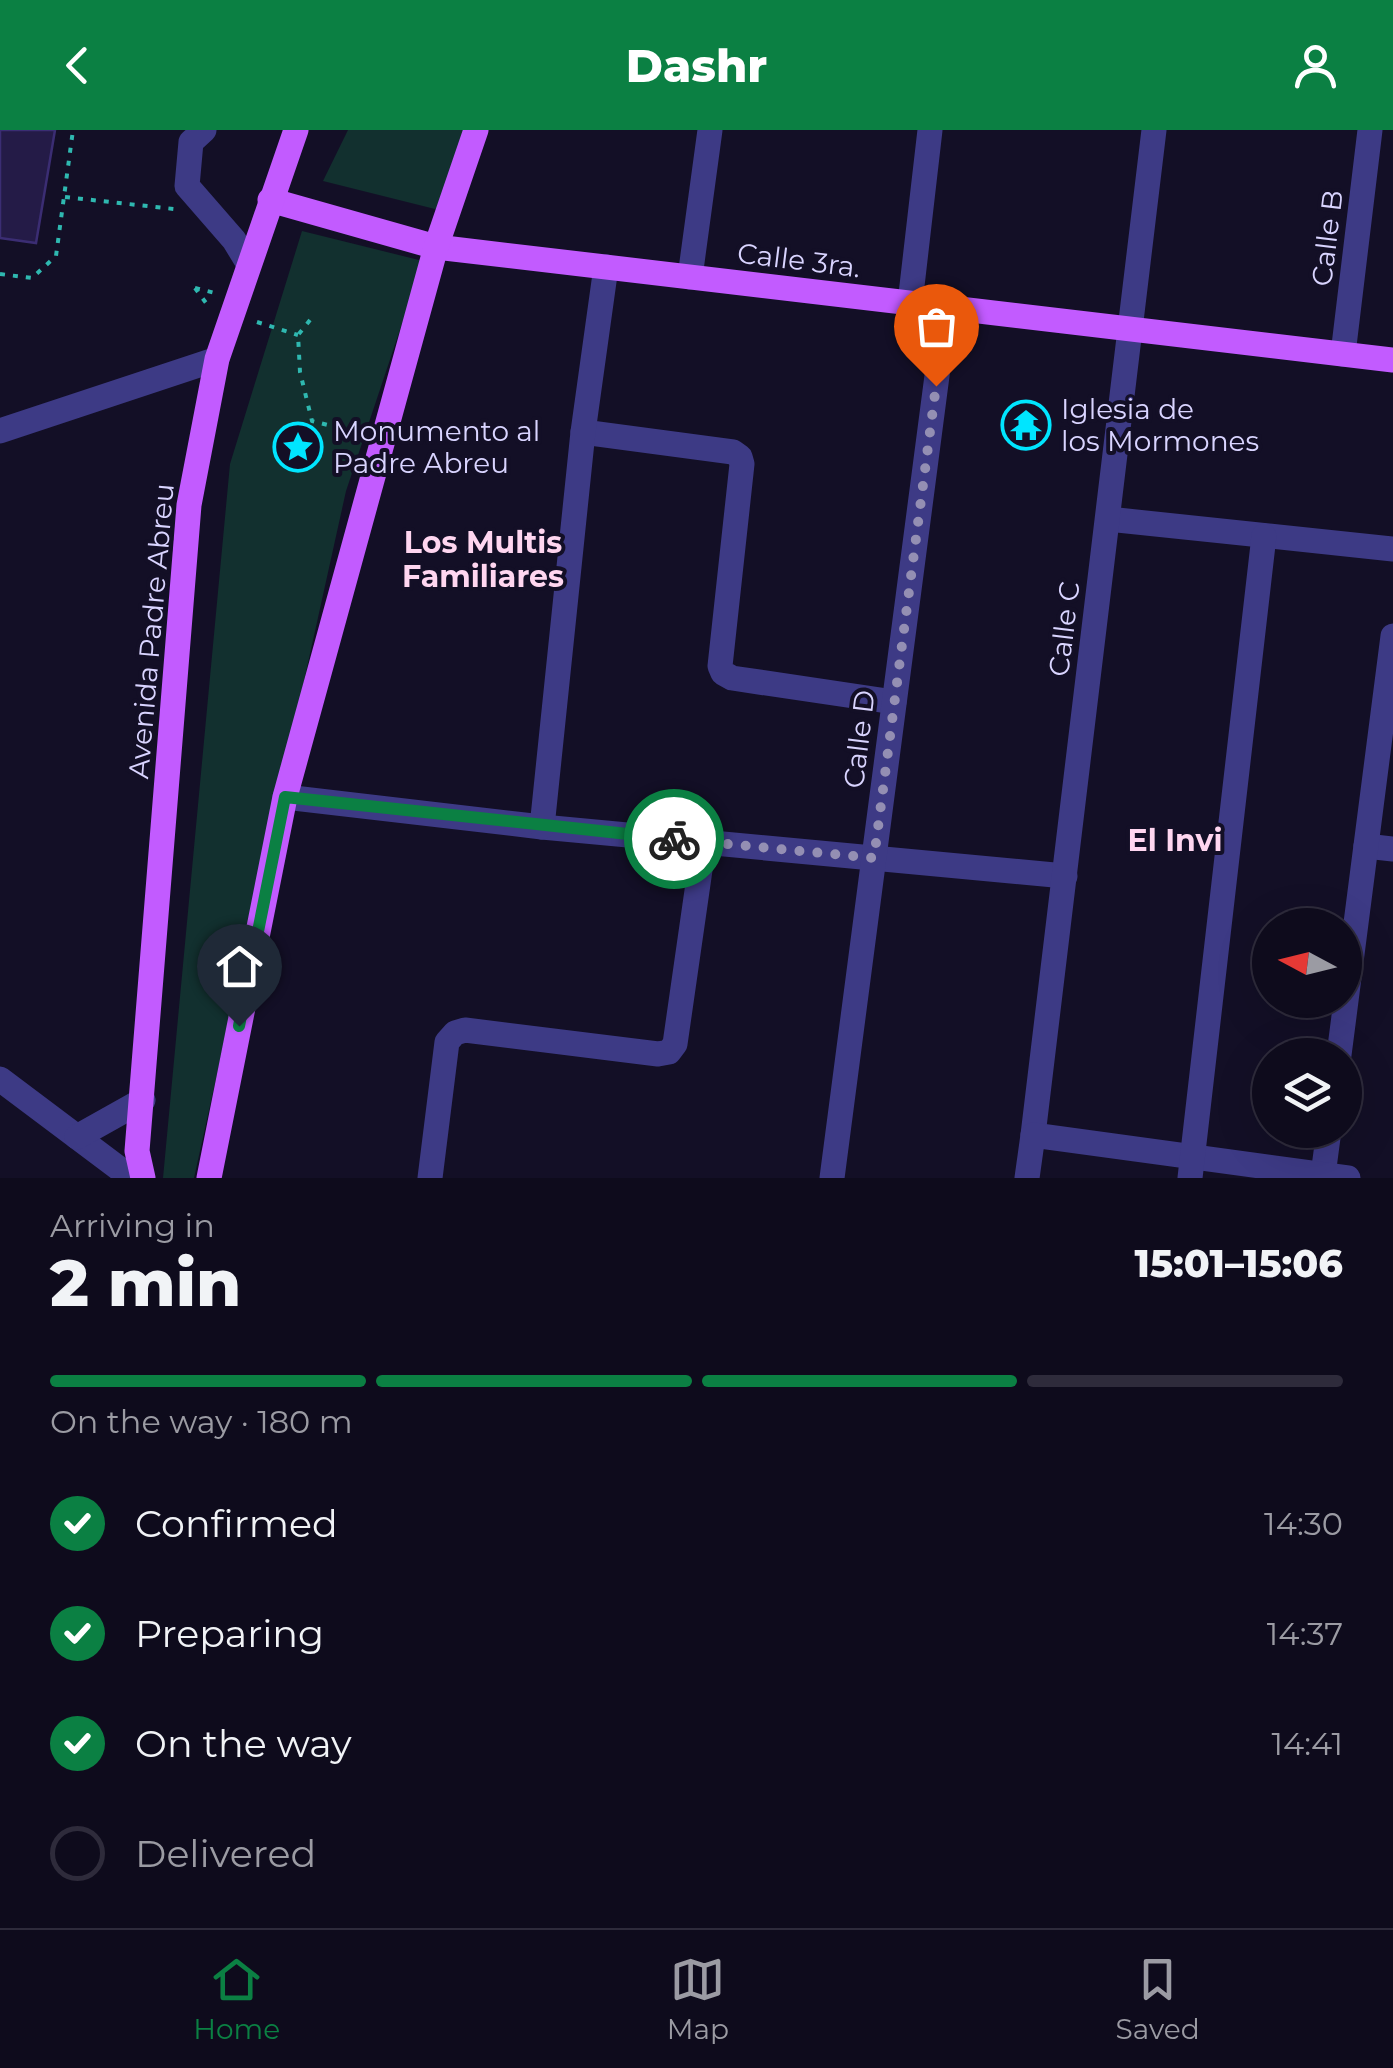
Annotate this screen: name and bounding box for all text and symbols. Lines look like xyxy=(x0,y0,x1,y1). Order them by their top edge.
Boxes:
icon: back xyxy=(50,38,105,93)
text: Dashr xyxy=(626,38,767,93)
icon: person xyxy=(1288,38,1343,93)
street label: Calle B xyxy=(1304,188,1350,288)
street label: Calle 3ra. xyxy=(735,236,863,284)
pin xyxy=(894,284,979,387)
icon: bag xyxy=(909,299,964,354)
place label: Iglesia de los Mormones xyxy=(1061,392,1259,458)
temple icon: Iglesia de los Mormones xyxy=(1000,399,1052,451)
place label: Monumento al Padre Abreu xyxy=(333,414,540,480)
place icon: Monumento al Padre Abreu xyxy=(272,421,324,473)
street label: Avenida Padre Abreu xyxy=(121,482,181,780)
district label: Los Multis Familiares xyxy=(402,524,564,595)
street label: Calle C xyxy=(1041,580,1087,678)
street label: Calle D xyxy=(836,688,882,790)
courier xyxy=(624,789,724,889)
icon: bike xyxy=(647,812,702,867)
district label: El Invi xyxy=(1128,822,1222,859)
north arrow xyxy=(1252,908,1362,1018)
map controls xyxy=(1252,908,1362,1148)
pin xyxy=(197,924,282,1027)
icon: home xyxy=(212,939,267,994)
button: layers xyxy=(1252,1038,1362,1148)
text: Arriving in xyxy=(50,1206,215,1245)
text: 15:01–15:06 xyxy=(1135,1240,1343,1287)
text: 2 min xyxy=(50,1243,241,1322)
text: On the way · 180 m xyxy=(50,1402,353,1441)
icon: check xyxy=(50,1496,105,1551)
text: Confirmed xyxy=(135,1500,338,1547)
text: 14:30 xyxy=(1264,1504,1343,1543)
icon: check xyxy=(50,1606,105,1661)
text: Preparing xyxy=(135,1610,324,1657)
text: 14:37 xyxy=(1267,1614,1343,1653)
icon: check xyxy=(50,1716,105,1771)
text: On the way xyxy=(135,1720,352,1767)
text: 14:41 xyxy=(1271,1724,1343,1763)
text: Delivered xyxy=(135,1830,316,1877)
tab: Home xyxy=(193,1952,280,2046)
tab: Map xyxy=(667,1952,729,2046)
tab: Saved xyxy=(1116,1952,1200,2046)

